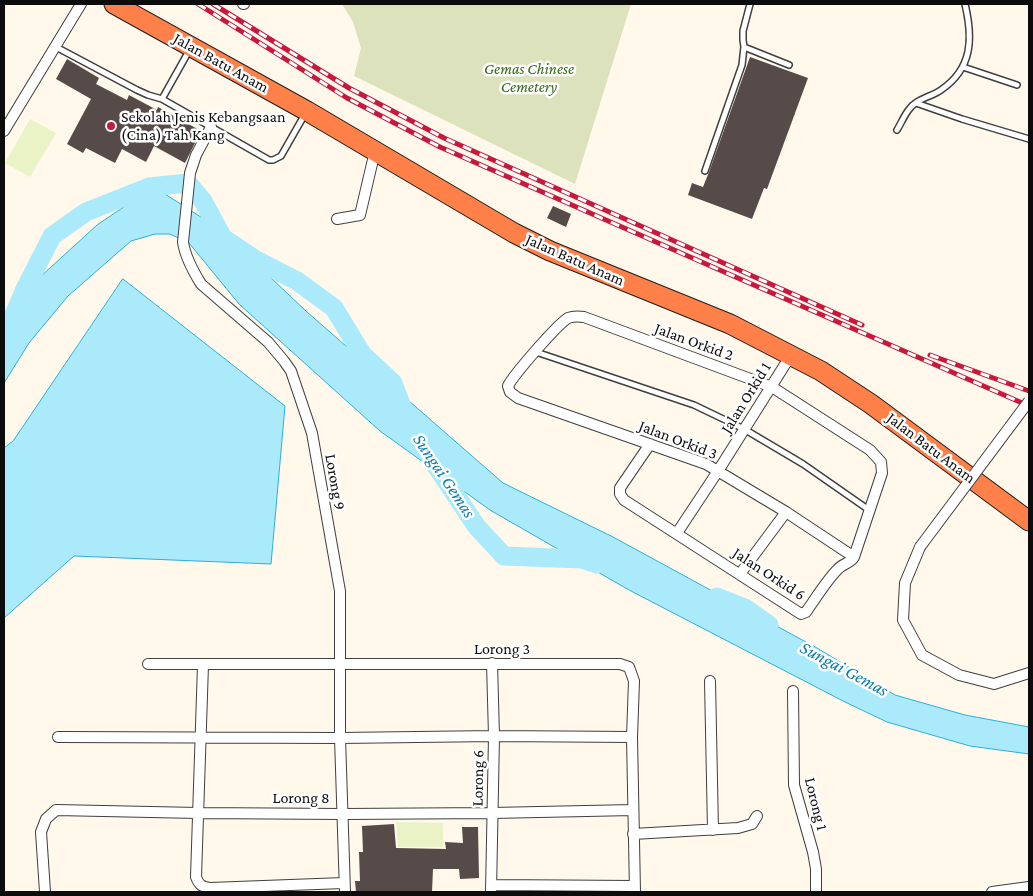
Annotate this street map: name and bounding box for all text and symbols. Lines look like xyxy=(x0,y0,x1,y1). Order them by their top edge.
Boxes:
street label: Jalan Batu Anam xyxy=(170,29,272,97)
park label: Gemas Chinese Cemetery xyxy=(484,59,574,97)
place label: Sekolah Jenis Kebangsaan (Cina) Tah Kang xyxy=(121,107,286,145)
marker: Sekolah Jenis Kebangsaan (Cina) Tah Kang xyxy=(105,120,117,132)
street label: Jalan Batu Anam xyxy=(523,230,627,290)
street label: Jalan Orkid 2 xyxy=(652,319,736,365)
street label: Jalan Orkid 1 xyxy=(717,359,775,437)
street label: Jalan Batu Anam xyxy=(883,408,979,488)
street label: Jalan Orkid 3 xyxy=(636,416,720,464)
water label: Sungai Gemas xyxy=(408,430,480,522)
street label: Lorong 9 xyxy=(321,452,349,512)
street label: Jalan Orkid 6 xyxy=(729,543,809,605)
water label: Sungai Gemas xyxy=(796,637,892,701)
street label: Lorong 3 xyxy=(474,639,530,659)
street label: Lorong 6 xyxy=(468,750,488,806)
street label: Lorong 1 xyxy=(800,776,832,832)
street label: Lorong 8 xyxy=(272,788,330,808)

